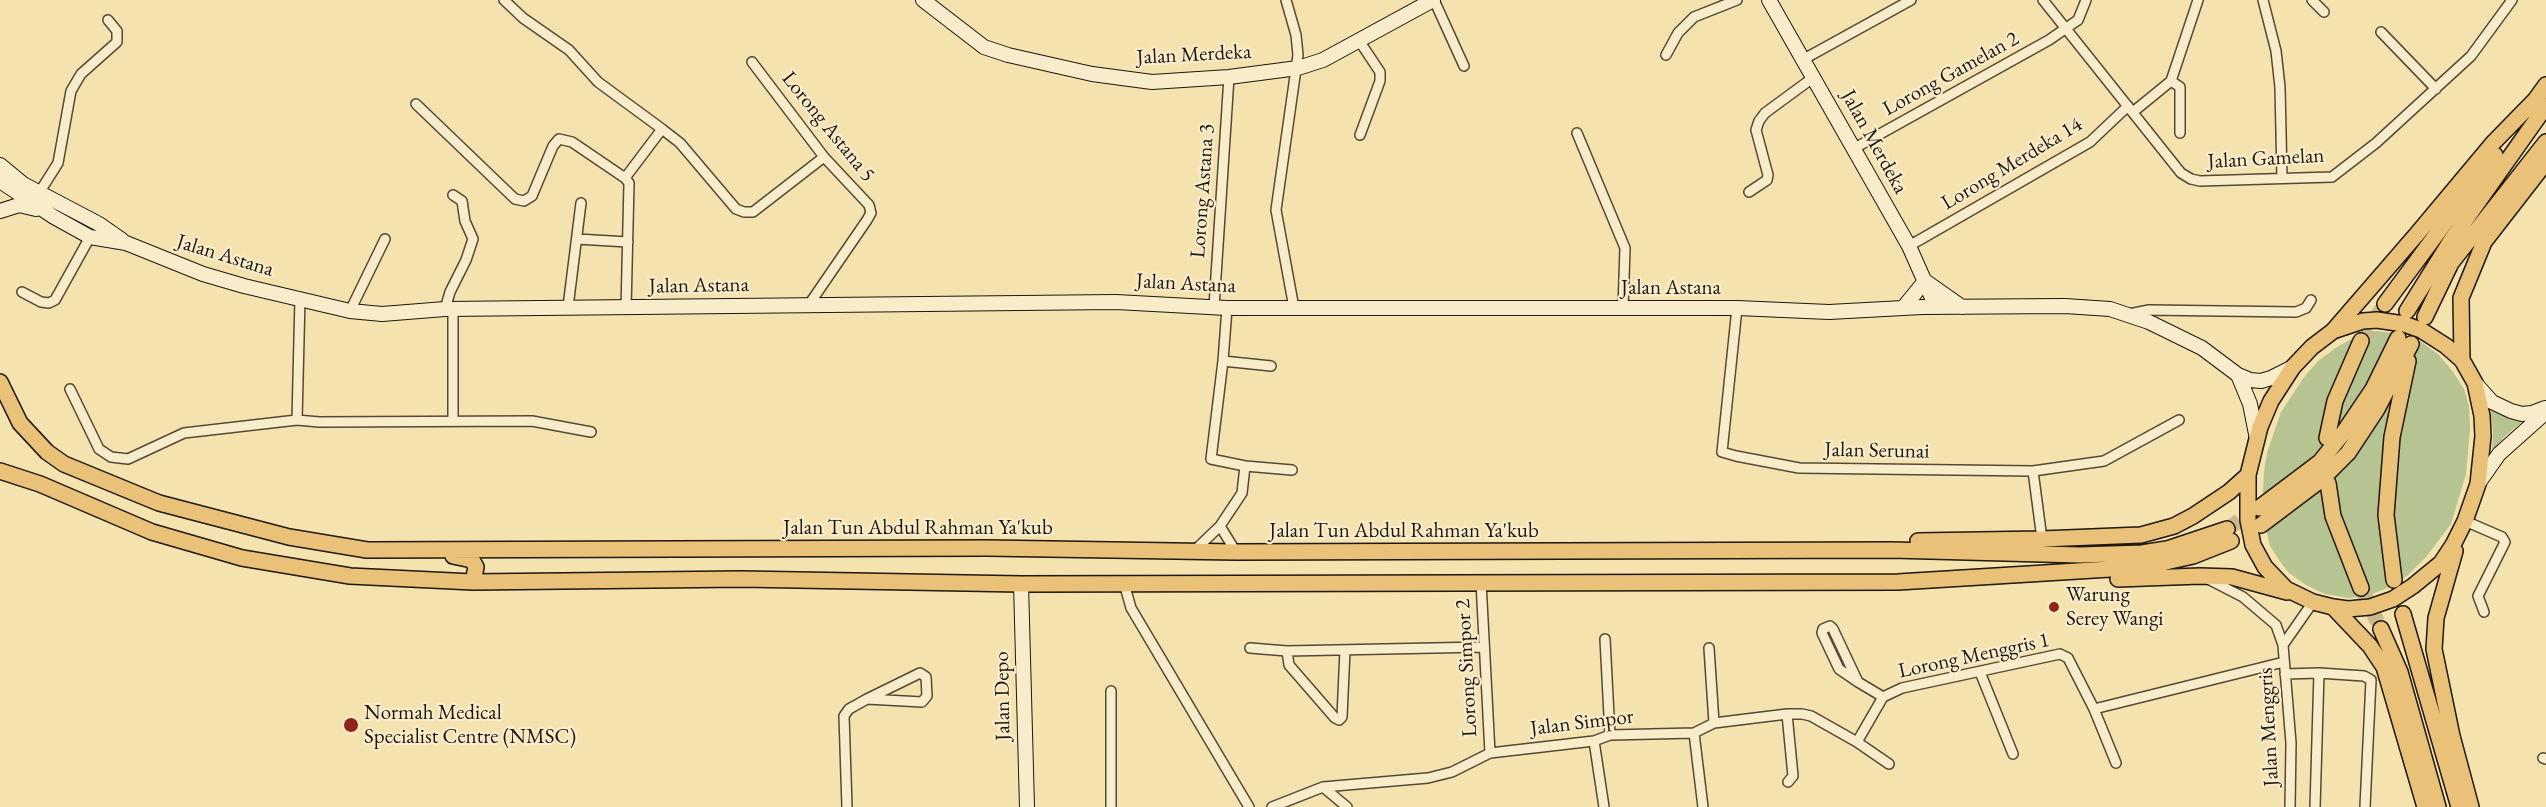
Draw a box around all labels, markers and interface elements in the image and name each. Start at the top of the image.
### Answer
street label: Lorong Gamelan 2 [1879,26,2023,122]
street label: Jalan Merdeka [1136,39,1252,71]
street label: Lorong Astana 5 [776,67,880,187]
street label: Jalan Merdeka [1835,86,1913,198]
street label: Lorong Merdeka 14 [1937,112,2087,216]
street label: Lorong Astana 3 [1186,123,1220,259]
street label: Jalan Gamelan [2207,143,2325,175]
street label: Jalan Astana [174,229,276,283]
street label: Jalan Astana [1135,269,1237,299]
street label: Jalan Astana [649,273,749,299]
street label: Jalan Astana [1621,275,1721,301]
street label: Jalan Serunai [1824,437,1930,465]
street label: Jalan Tun Abdul Rahman Ya'kub [783,515,1053,541]
street label: Jalan Tun Abdul Rahman Ya'kub [1269,518,1539,544]
place label: Warung Serey Wangi [2066,582,2163,632]
street label: Lorong Simpor 2 [1451,598,1483,738]
marker: Warung Serey Wangi [2047,600,2061,614]
street label: Lorong Menggris 1 [1896,628,2052,684]
street label: Jalan Depo [990,651,1016,741]
street label: Jalan Menggris [2253,667,2285,787]
place label: Normah Medical Specialist Centre (NMSC) [364,700,576,750]
street label: Jalan Simpor [1529,704,1635,742]
marker: Normah Medical Specialist Centre (NMSC) [342,716,360,734]

